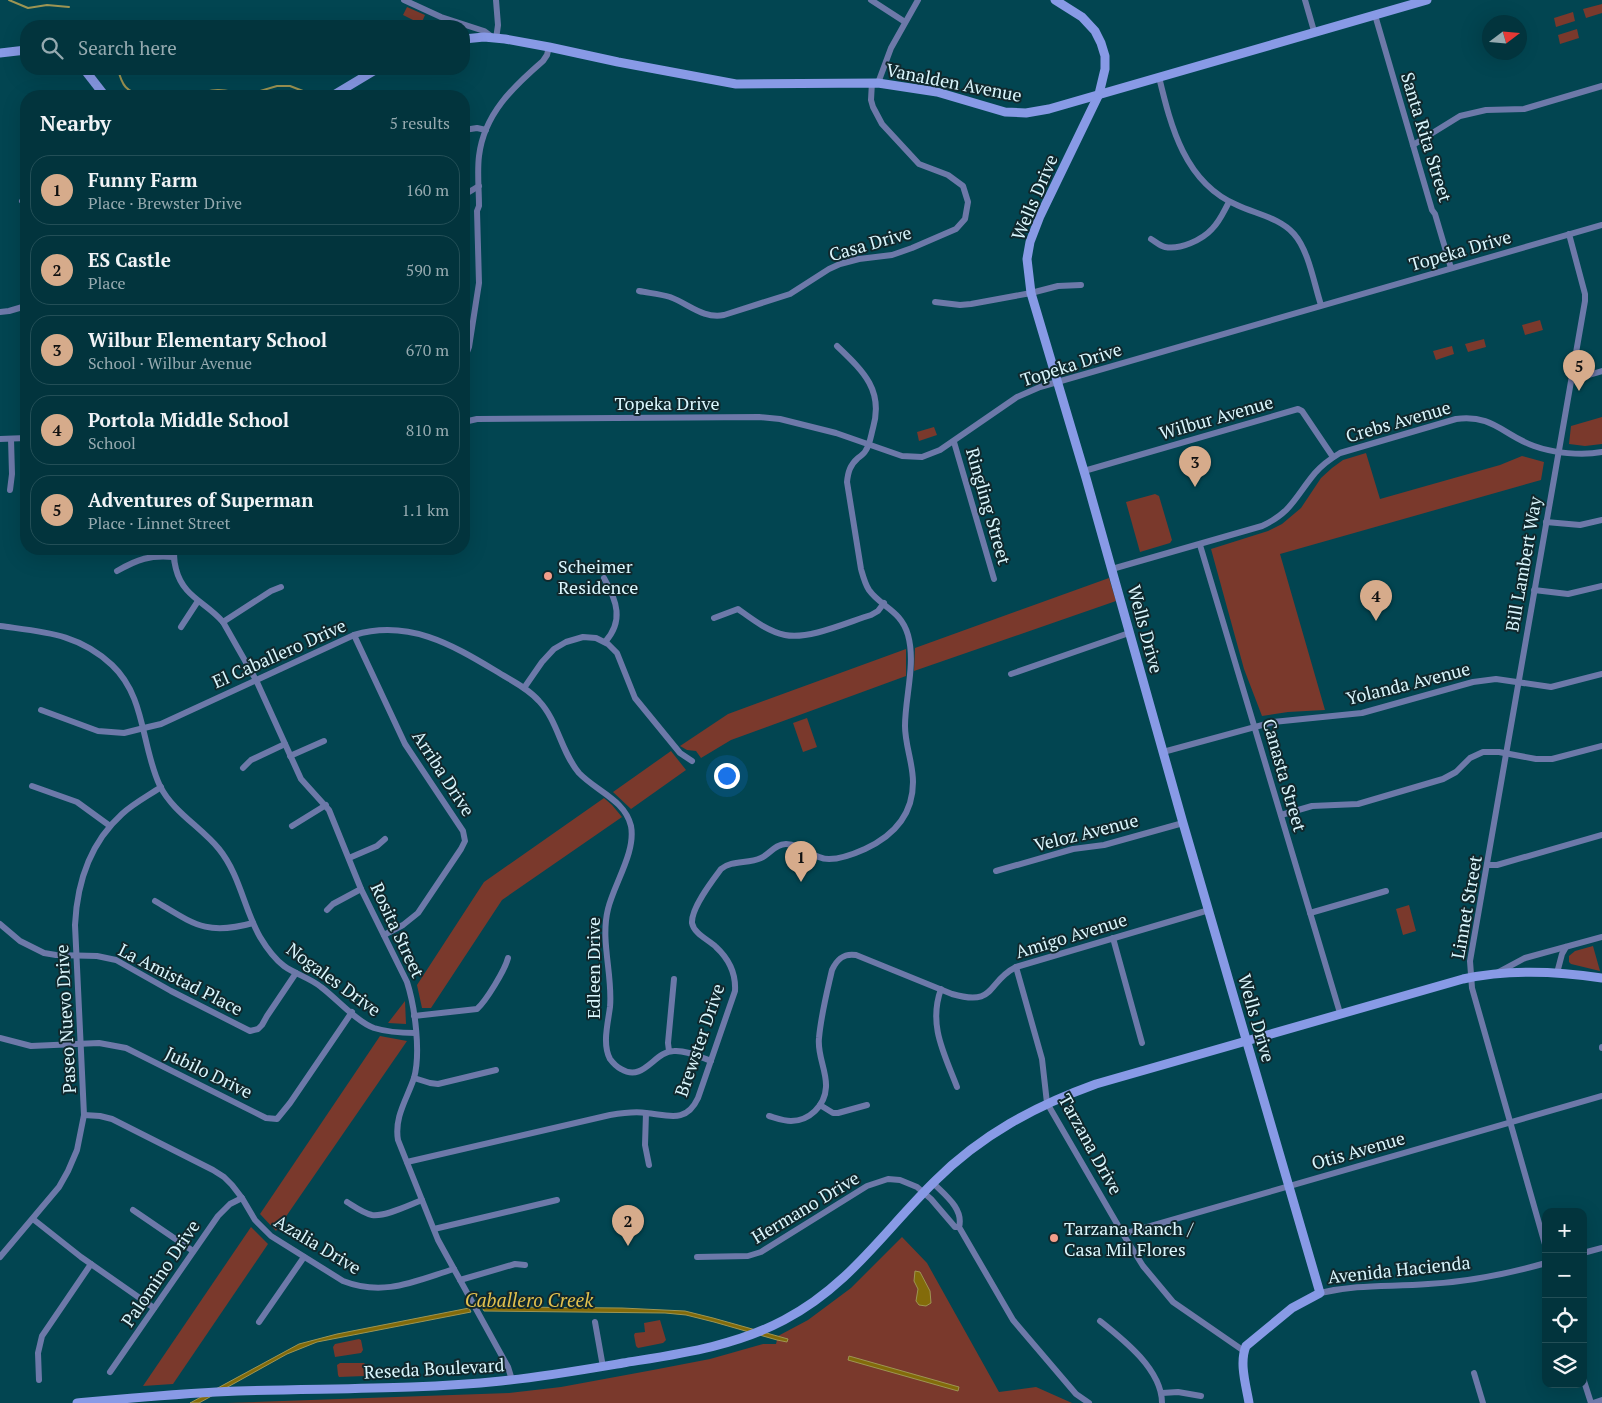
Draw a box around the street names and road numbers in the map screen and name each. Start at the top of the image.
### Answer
street label: Vanalden Avenue [884,57,1024,107]
street label: Santa Rita Street [1396,69,1458,205]
street label: Wells Drive [1005,151,1063,243]
street label: Casa Drive [826,220,914,266]
street label: Topeka Drive [1406,224,1514,276]
street label: Topeka Drive [1017,336,1125,392]
street label: Wilbur Avenue [1156,389,1276,445]
street label: Topeka Drive [615,391,719,415]
street label: Crebs Avenue [1343,395,1453,447]
street label: Ringling Street [961,445,1017,568]
street label: Bill Lambert Way [1499,494,1547,633]
street label: Wells Drive [1123,582,1169,676]
street label: El Caballero Drive [208,613,350,693]
street label: Yolanda Avenue [1343,656,1473,710]
street label: Canasta Street [1257,716,1313,835]
street label: Arriba Drive [407,725,481,821]
street label: Veloz Avenue [1031,807,1141,857]
street label: Linnet Street [1445,853,1487,961]
street label: Rosita Street [365,878,431,982]
street label: Amigo Avenue [1012,907,1130,963]
street label: Edleen Drive [581,917,605,1019]
street label: La Amistad Place [115,937,247,1021]
street label: Nogales Drive [282,937,386,1021]
street label: Paseo Nuevo Drive [49,944,81,1094]
street label: Wells Drive [1233,971,1281,1065]
street label: Brewster Drive [668,980,730,1100]
street label: Jubilo Drive [161,1041,257,1103]
street label: Tarzana Drive [1053,1089,1129,1199]
street label: Otis Avenue [1308,1125,1408,1175]
street label: Hermano Drive [747,1165,863,1249]
street label: Azalia Drive [270,1209,366,1279]
street label: Palomino Drive [115,1215,205,1331]
street label: Avenida Hacienda [1327,1250,1471,1288]
street label: Reseda Boulevard [363,1352,505,1384]

